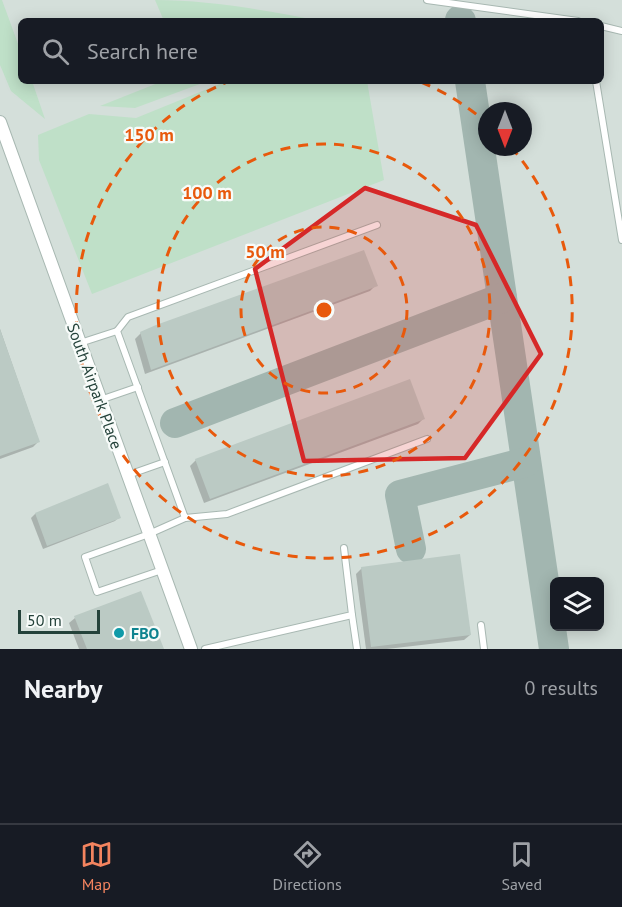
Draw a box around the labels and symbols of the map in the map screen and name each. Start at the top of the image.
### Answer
north arrow [478,102,532,156]
text: 150 m [124,123,174,146]
text: 100 m [182,181,232,204]
text: 50 m [245,240,285,263]
centre of rings [314,300,334,320]
street label: South Airpark Place [63,320,127,452]
scale bar [18,607,100,634]
place label: FBO [131,623,160,643]
marker: FBO [112,626,126,640]

